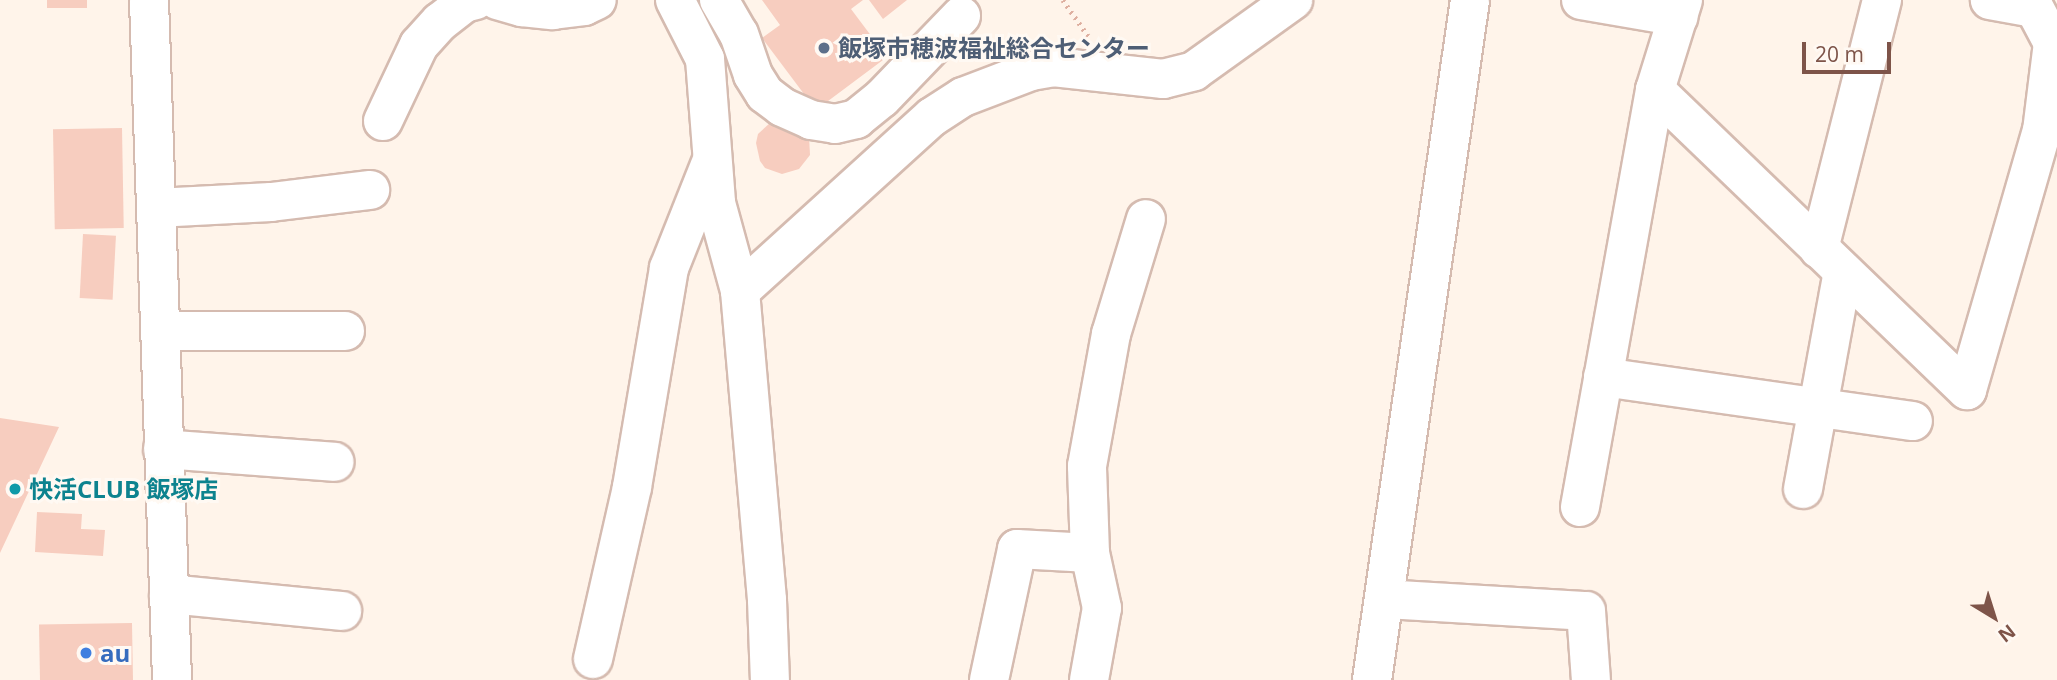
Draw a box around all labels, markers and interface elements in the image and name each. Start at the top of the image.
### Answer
scale bar [1805,28,1894,72]
place label: 飯塚市穂波福祉総合センター [838,34,1150,62]
marker: 飯塚市穂波福祉総合センター [816,40,832,56]
text: 20 m [1815,40,1864,68]
place label: 快活CLUB 飯塚店 [29,475,218,503]
marker: 快活CLUB 飯塚店 [7,481,23,497]
north arrow [1959,582,2029,652]
text: N [1993,619,2021,649]
place label: au [100,639,130,667]
marker: au [78,645,94,661]

